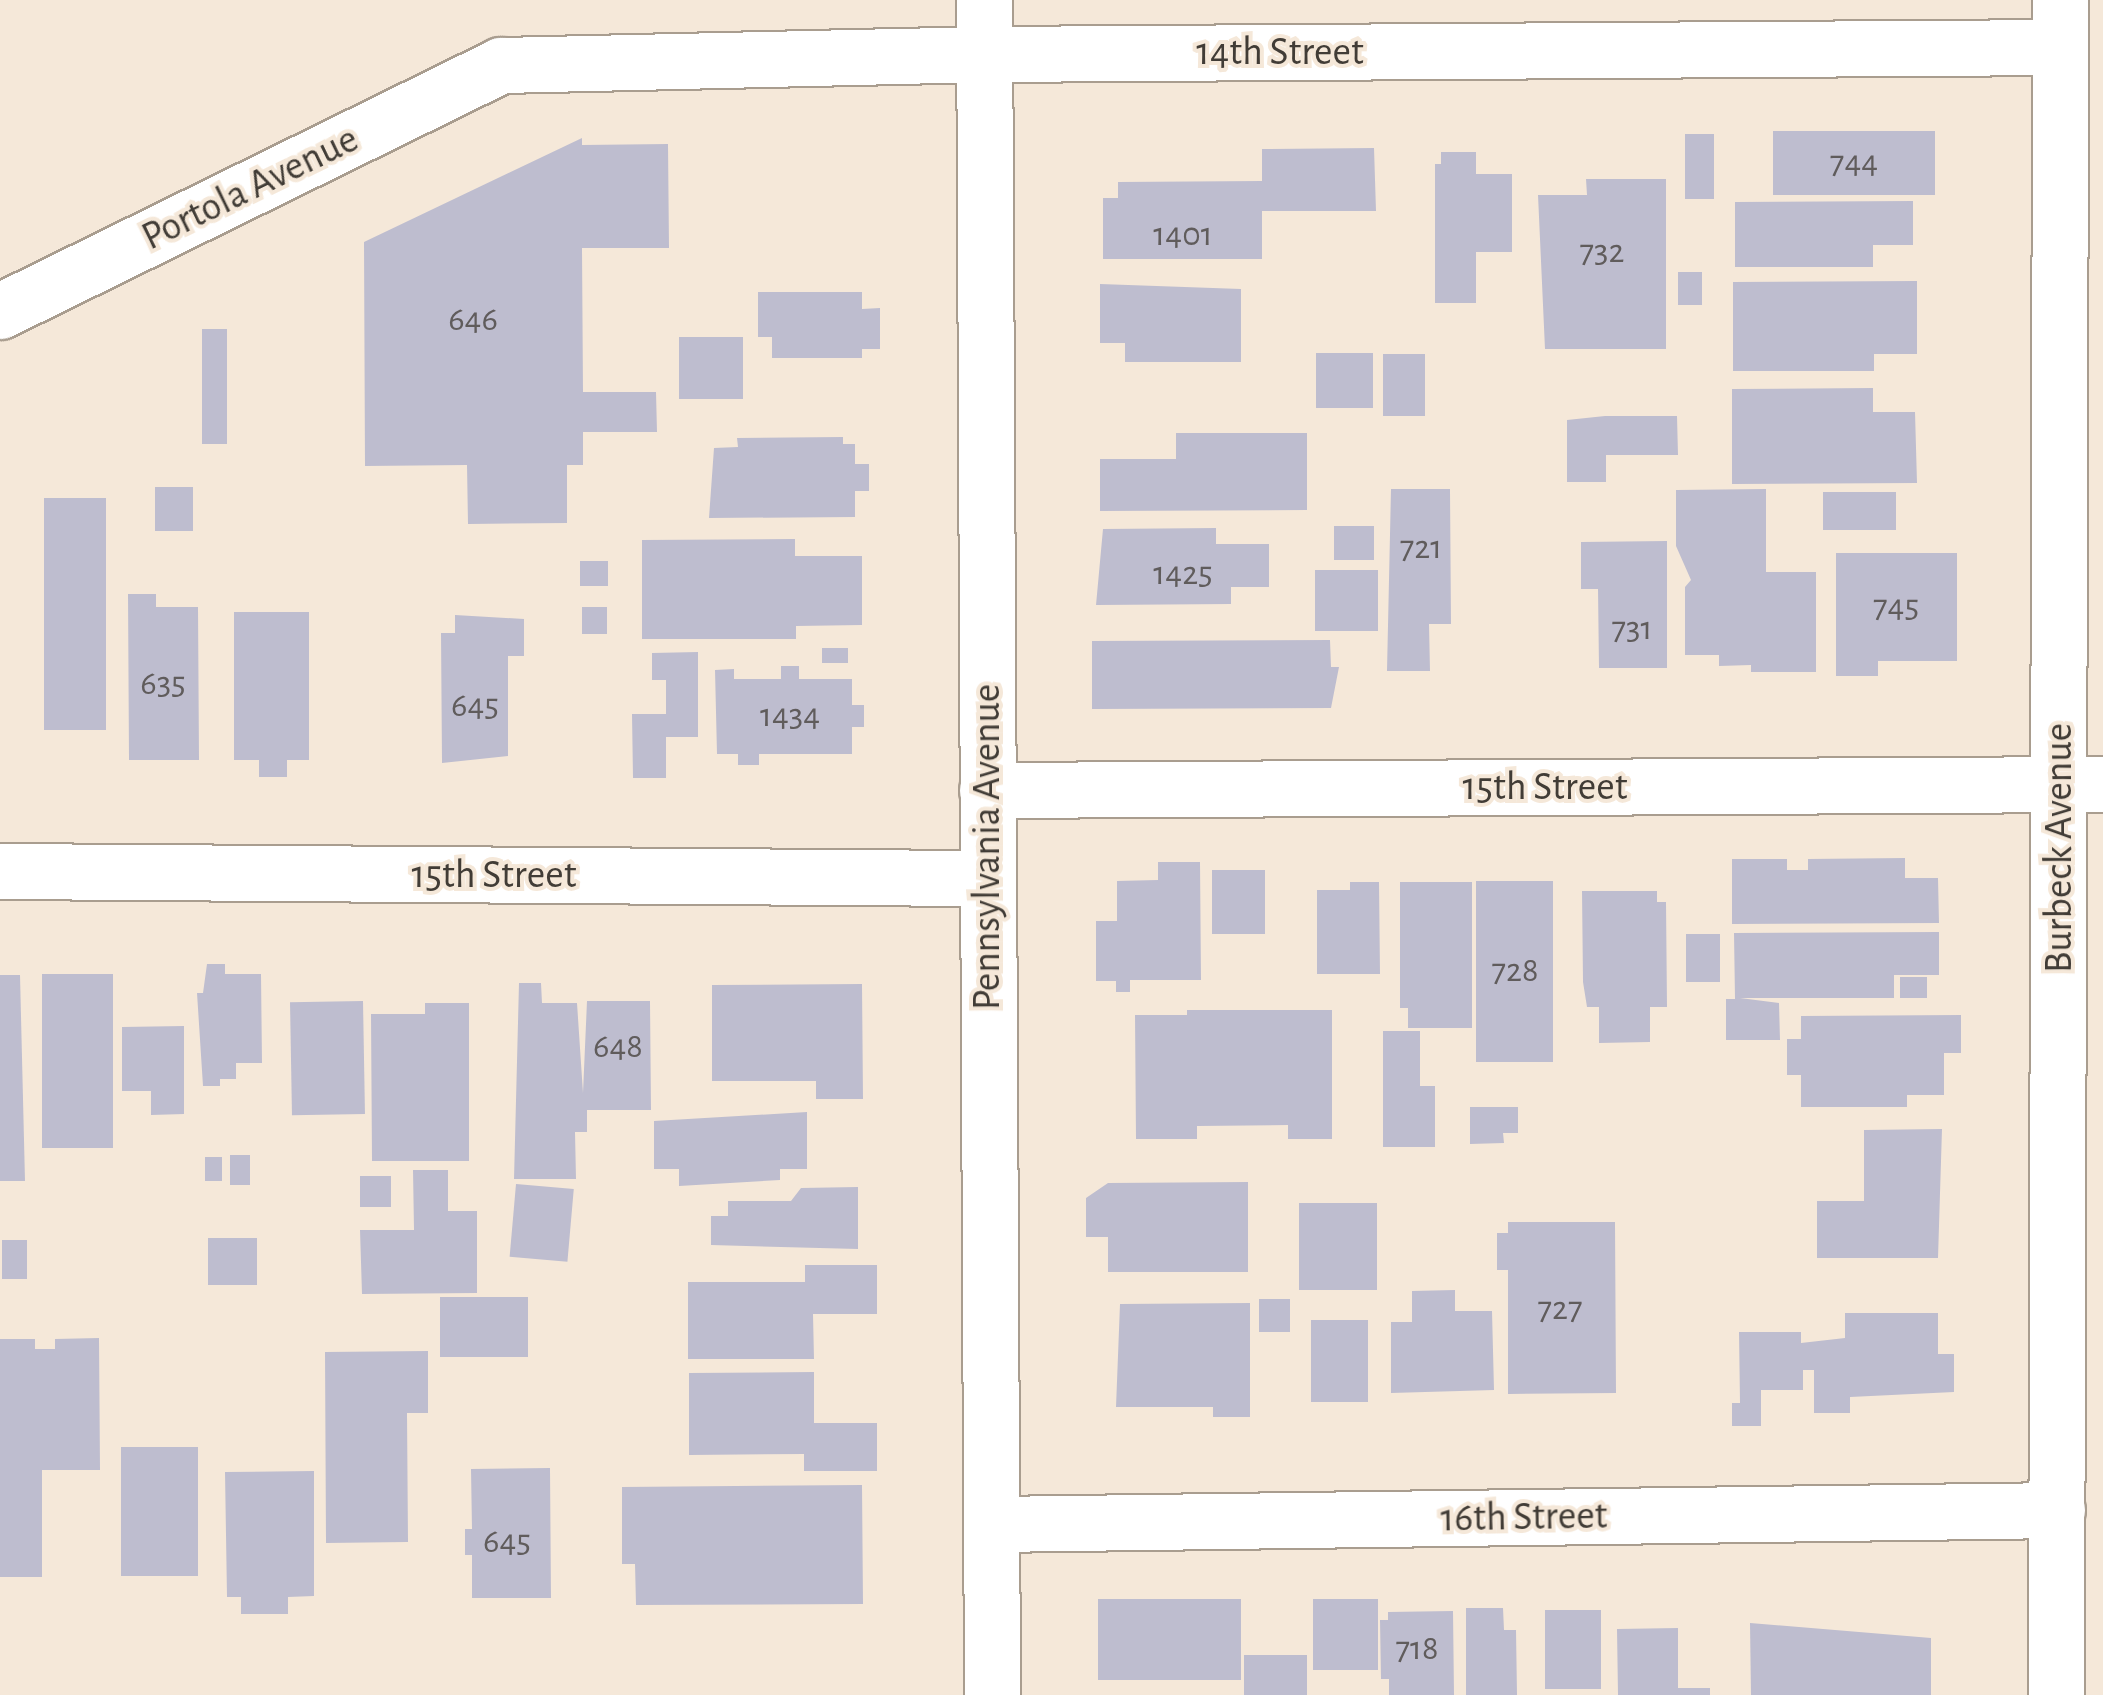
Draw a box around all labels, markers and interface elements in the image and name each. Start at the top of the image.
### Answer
street label: 14th Street [1196,28,1364,76]
street label: Portola Avenue [134,115,366,261]
house number: 744 [1830,142,1878,184]
house number: 1401 [1153,214,1213,256]
house number: 732 [1580,231,1624,273]
house number: 646 [448,299,498,341]
house number: 721 [1400,527,1442,569]
house number: 1425 [1153,553,1213,595]
house number: 745 [1873,586,1919,628]
house number: 731 [1611,608,1653,650]
house number: 635 [140,663,186,705]
street label: Pennsylvania Avenue [963,684,1011,1010]
house number: 645 [451,685,499,727]
house number: 1434 [760,695,820,737]
street label: Burbeck Avenue [2035,723,2083,973]
street label: 15th Street [1463,763,1627,811]
street label: 15th Street [412,851,576,899]
house number: 728 [1491,950,1539,992]
house number: 648 [593,1026,643,1068]
house number: 727 [1537,1288,1583,1330]
street label: 16th Street [1440,1492,1608,1542]
house number: 645 [483,1521,531,1563]
house number: 718 [1395,1628,1439,1670]

